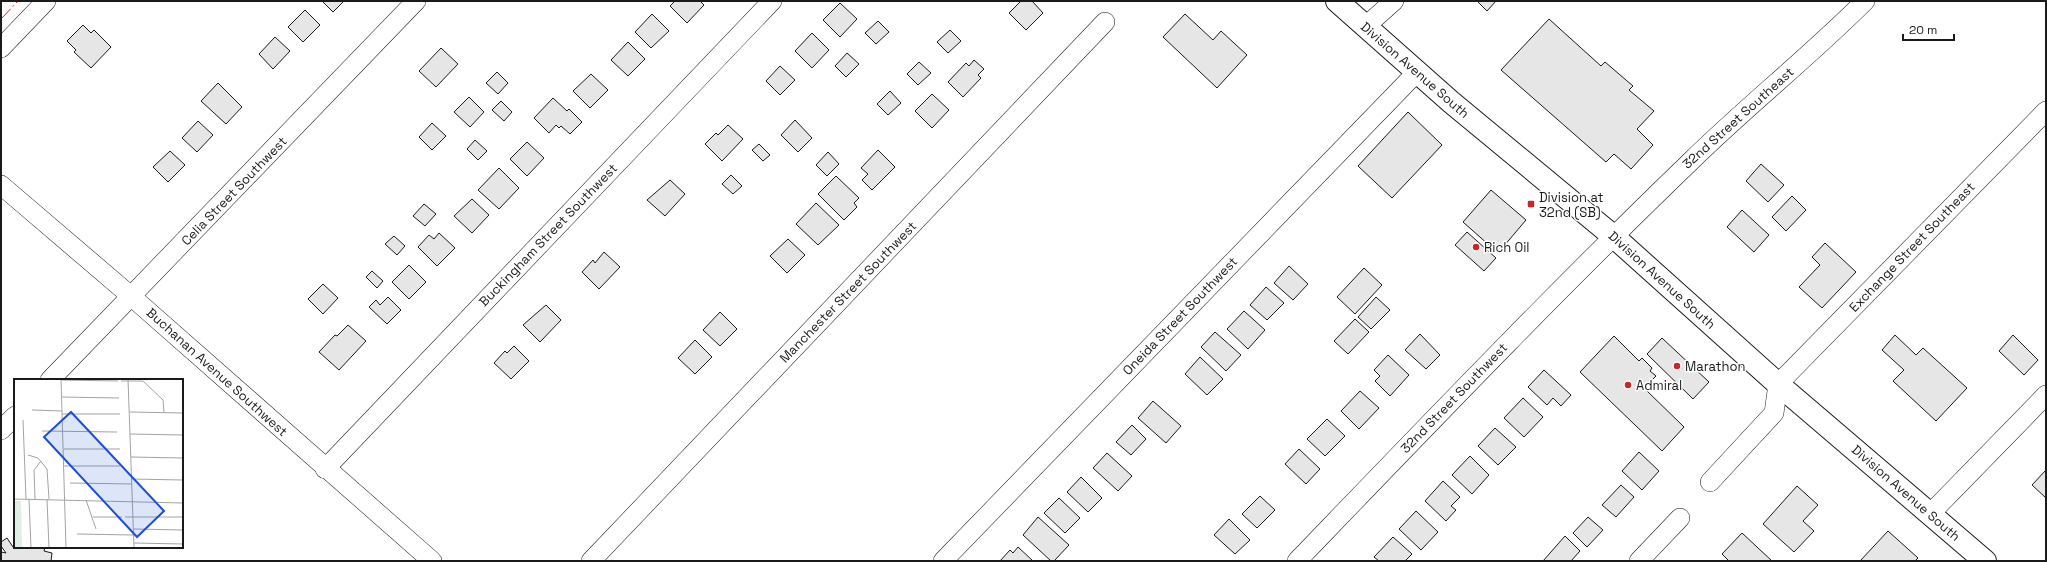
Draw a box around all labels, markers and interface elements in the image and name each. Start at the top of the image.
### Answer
scale bar [1903,16,1954,42]
street label: Division Avenue South [1357,18,1473,122]
text: 20 m [1909,22,1937,38]
street label: 32nd Street Southeast [1679,63,1797,173]
street label: Celia Street Southwest [178,133,290,249]
street label: Buckingham Street Southwest [475,160,621,310]
street label: Exchange Street Southeast [1845,179,1979,315]
place label: Division at 32nd (SB) [1539,189,1603,221]
marker: Division at 32nd (SB) [1526,199,1536,209]
street label: Manchester Street Southwest [776,218,920,366]
street label: Division Avenue South [1605,227,1719,333]
place label: Rich Oil [1484,239,1530,256]
marker: Rich Oil [1471,242,1481,252]
street label: Oneida Street Southwest [1119,253,1241,379]
street label: Buchanan Avenue Southwest [143,304,291,440]
street label: 32nd Street Southwest [1397,339,1511,457]
place label: Marathon [1685,358,1745,375]
marker: Marathon [1672,361,1682,371]
place label: Admiral [1636,377,1682,394]
inset map [14,379,183,548]
marker: Admiral [1623,380,1633,390]
street label: Division Avenue South [1848,441,1964,545]

